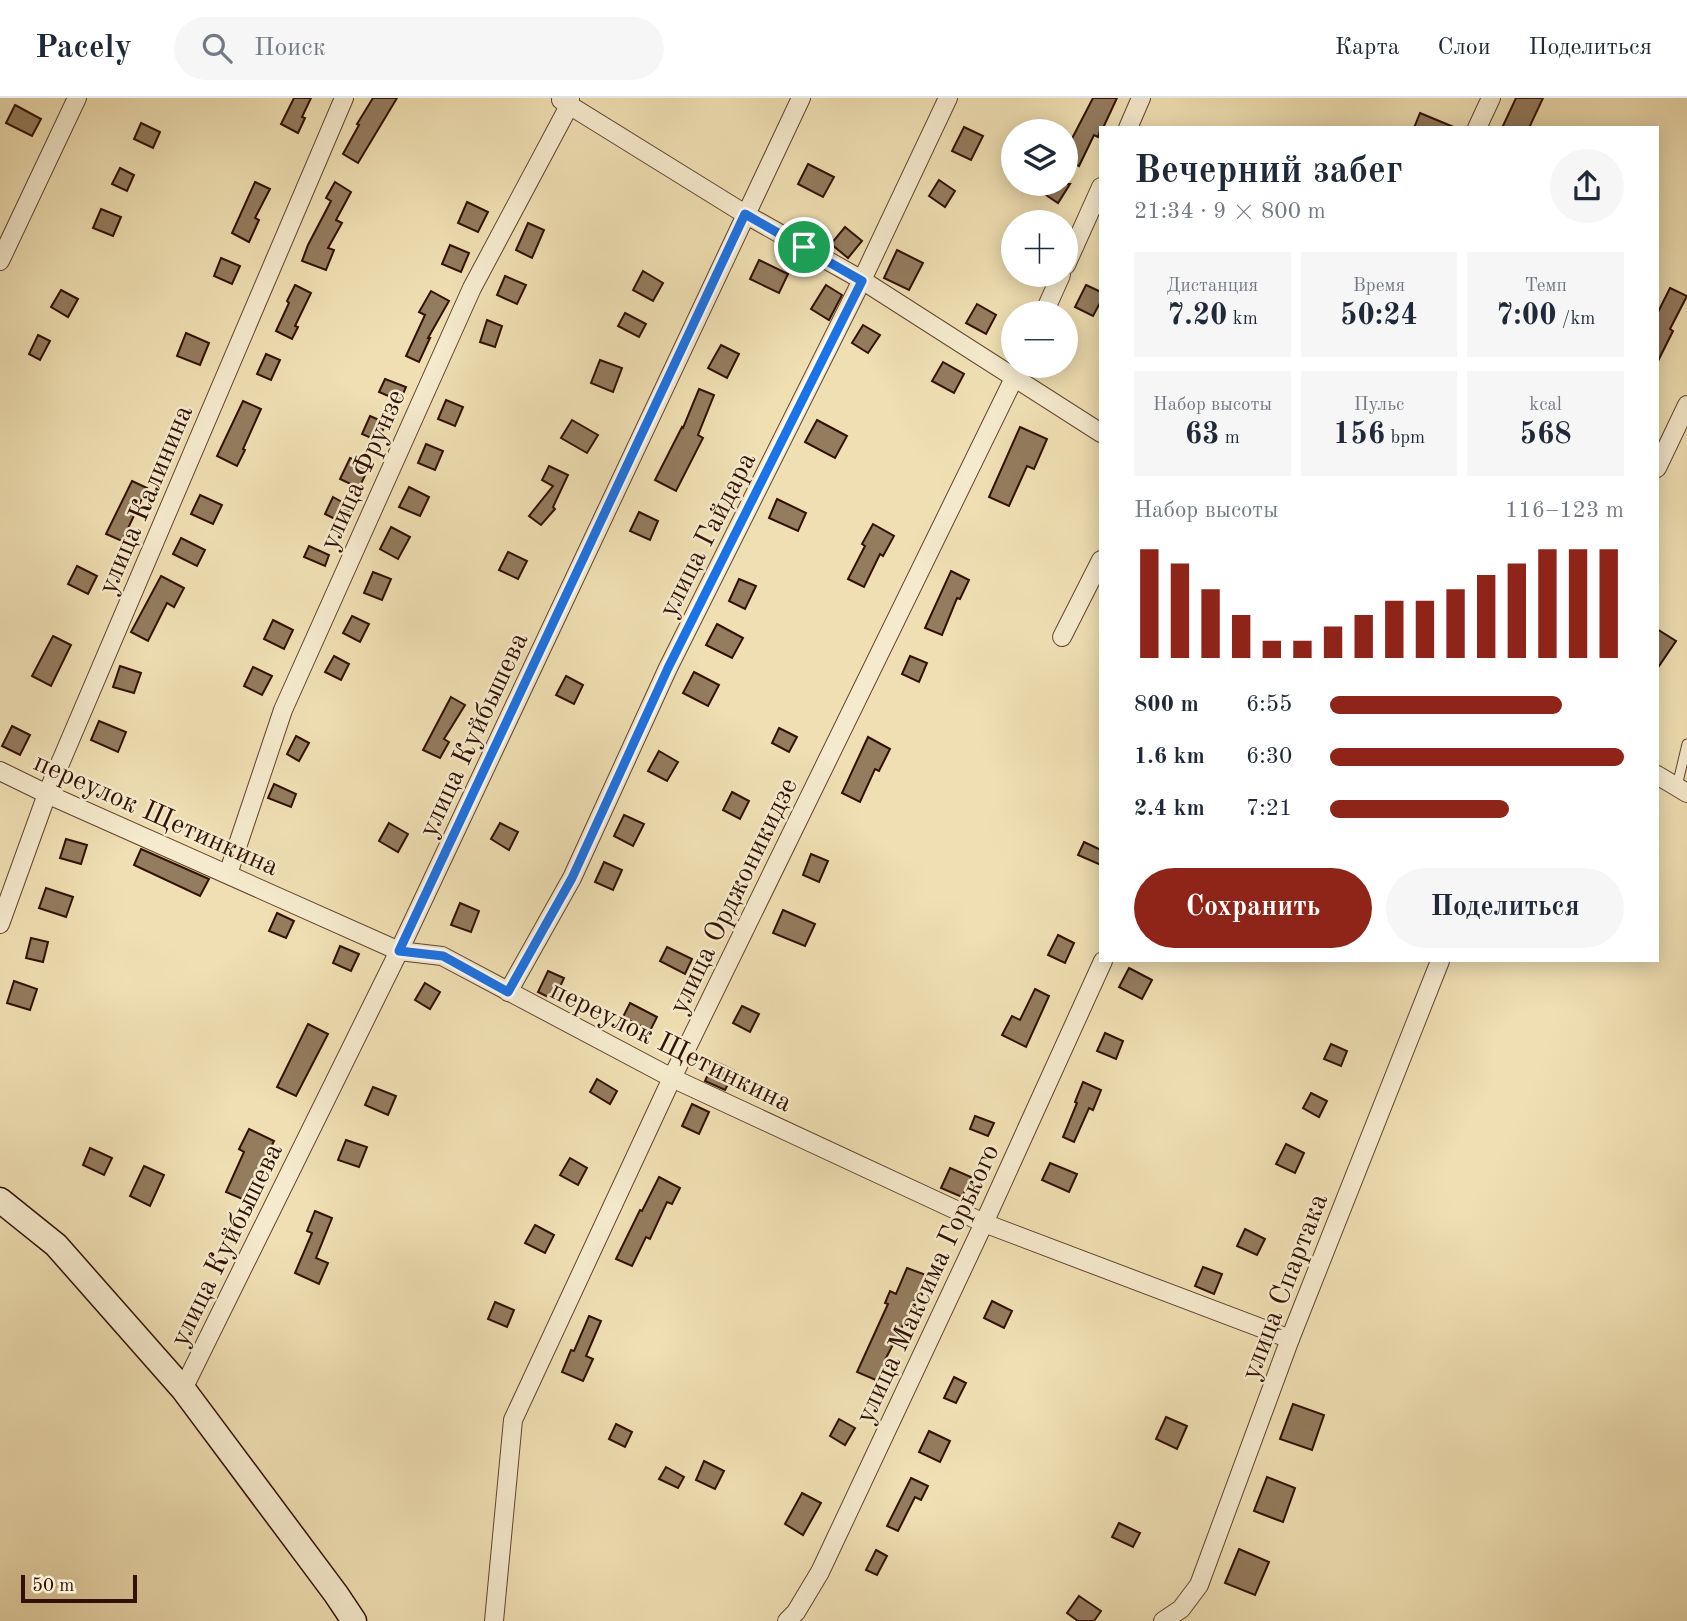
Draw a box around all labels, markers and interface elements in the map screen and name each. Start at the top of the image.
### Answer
search box [174,17,664,80]
icon: search [198,29,236,67]
text: Pacely [35,32,132,65]
text: Поиск [254,35,326,61]
text: Карта [1335,36,1400,60]
text: Слои [1438,36,1491,60]
text: Поделиться [1529,36,1652,60]
map controls [1001,119,1078,378]
button: layers [1001,119,1078,196]
button: share [1550,149,1624,223]
text: Вечерний забег [1134,153,1403,191]
text: 21:34 · 9 × 800 m [1134,200,1326,223]
button: + [1001,210,1078,287]
pin [774,217,834,277]
icon: arrive [785,228,823,266]
text: Дистанция [1166,277,1258,296]
text: Время [1353,277,1405,296]
text: Темп [1524,277,1567,296]
button: − [1001,301,1078,378]
text: 7.20 [1167,301,1227,331]
text: 50:24 [1340,301,1418,331]
text: 7:00 [1496,301,1557,331]
text: km [1227,310,1258,329]
text: /km [1557,310,1595,329]
street label: улица Фрунзе [316,386,412,555]
text: Набор высоты [1153,396,1272,415]
text: Пульс [1354,396,1404,415]
text: kcal [1529,396,1562,415]
street label: улица Калинина [94,401,199,599]
text: 63 [1185,420,1220,450]
text: 156 [1333,420,1385,450]
text: 568 [1520,420,1572,450]
text: m [1220,429,1240,448]
text: bpm [1385,429,1425,448]
street label: улица Гайдара [655,448,762,622]
text: Набор высоты [1134,499,1278,522]
text: 116–123 m [1505,499,1624,522]
street label: улица Куйбышева [415,629,534,842]
text: 800 m [1134,693,1199,716]
text: 6:55 [1246,693,1292,716]
text: 1.6 km [1134,745,1205,768]
text: 6:30 [1246,745,1292,768]
street label: переулок Щетинкина [29,749,283,882]
street label: улица Орджоникидзе [665,774,804,1019]
text: 2.4 km [1134,797,1205,820]
text: 7:21 [1246,797,1292,820]
button: Сохранить [1134,868,1372,948]
button: Поделиться [1386,868,1624,948]
street label: переулок Щетинкина [546,977,796,1118]
street label: улица Куйбышева [166,1139,289,1351]
street label: улица Максима Горького [852,1140,1006,1428]
street label: улица Спартака [1237,1190,1334,1384]
scale bar [21,1572,136,1604]
text: 50 m [32,1577,74,1596]

